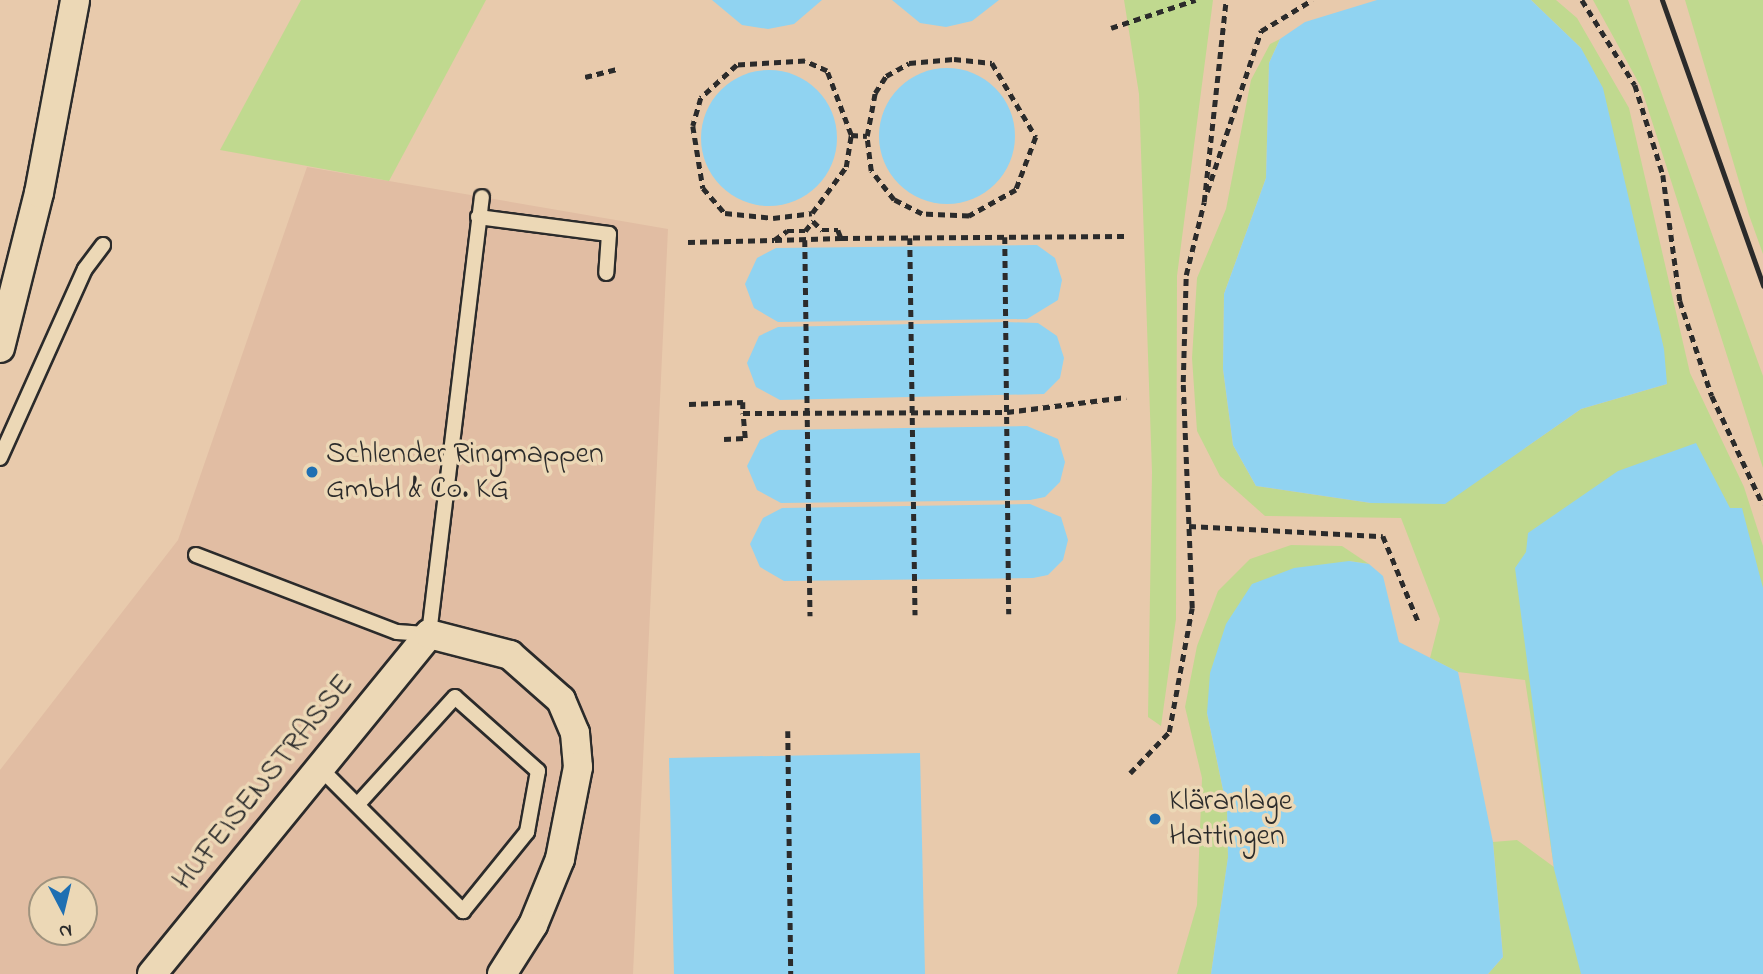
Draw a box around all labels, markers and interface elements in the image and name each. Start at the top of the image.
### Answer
place label: Schlender Ringmappen GmbH & Co. KG [326,437,604,508]
marker: Schlender Ringmappen GmbH & Co. KG [304,464,320,480]
street label: HUFEISENSTRASSE [166,668,362,898]
place label: Kläranlage Hattingen [1169,784,1292,854]
marker: Kläranlage Hattingen [1147,811,1163,827]
north arrow [28,876,98,946]
text: N [57,916,73,945]

